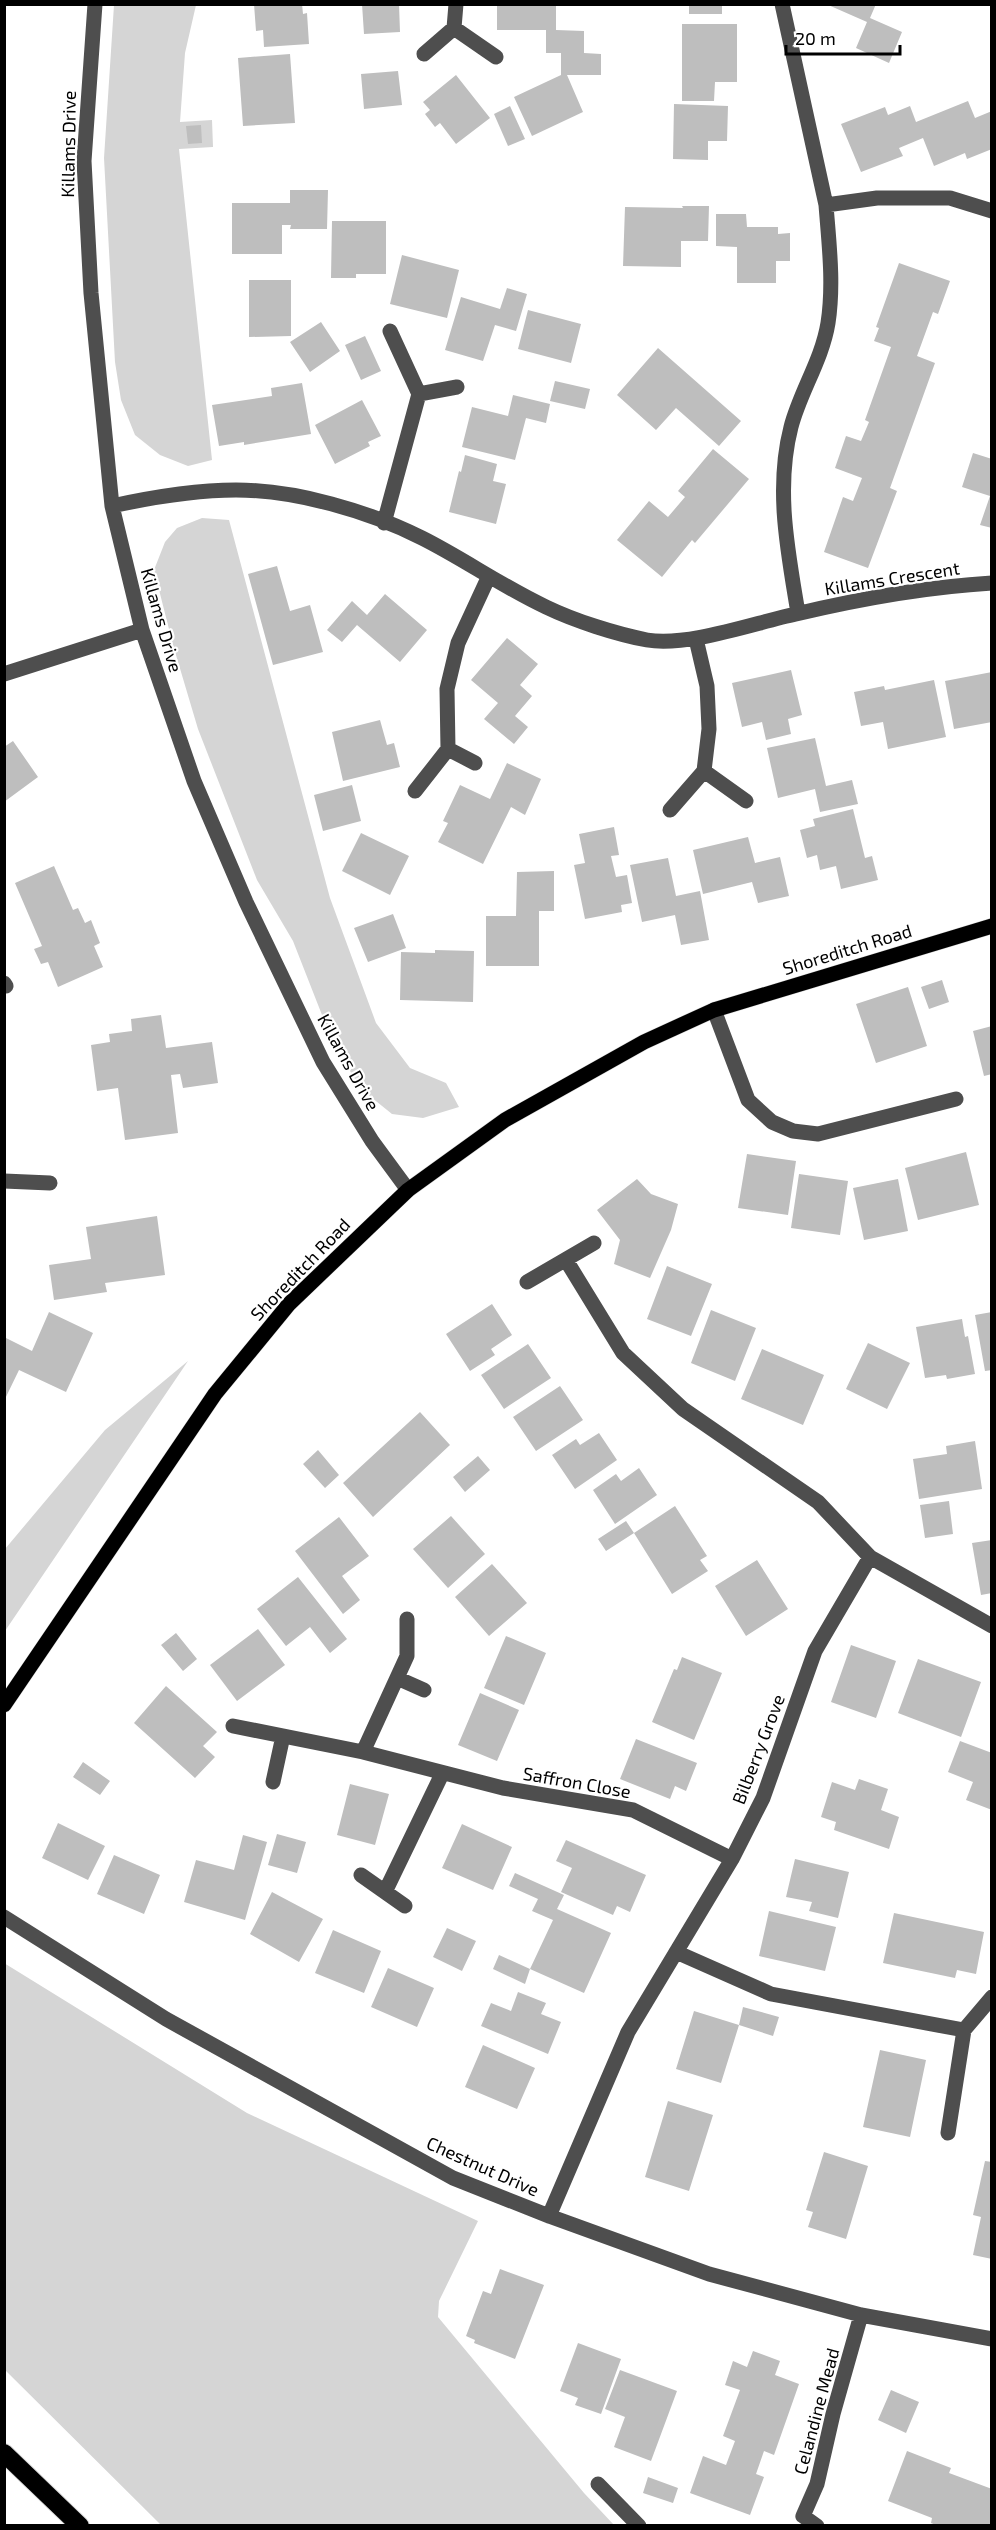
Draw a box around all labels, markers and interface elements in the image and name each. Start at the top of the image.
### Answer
scale bar [786,18,900,56]
text: 20 m [795,27,836,49]
street label: Killams Drive [56,90,80,198]
street label: Killams Crescent [823,556,961,600]
street label: Killams Drive [137,565,187,675]
street label: Shoreditch Road [780,919,914,979]
street label: Killams Drive [313,1010,385,1114]
street label: Shoreditch Road [246,1213,354,1325]
street label: Bilberry Grove [727,1691,789,1807]
street label: Saffron Close [521,1762,633,1802]
street label: Chestnut Drive [423,2131,543,2201]
street label: Celandine Mead [789,2345,843,2477]

